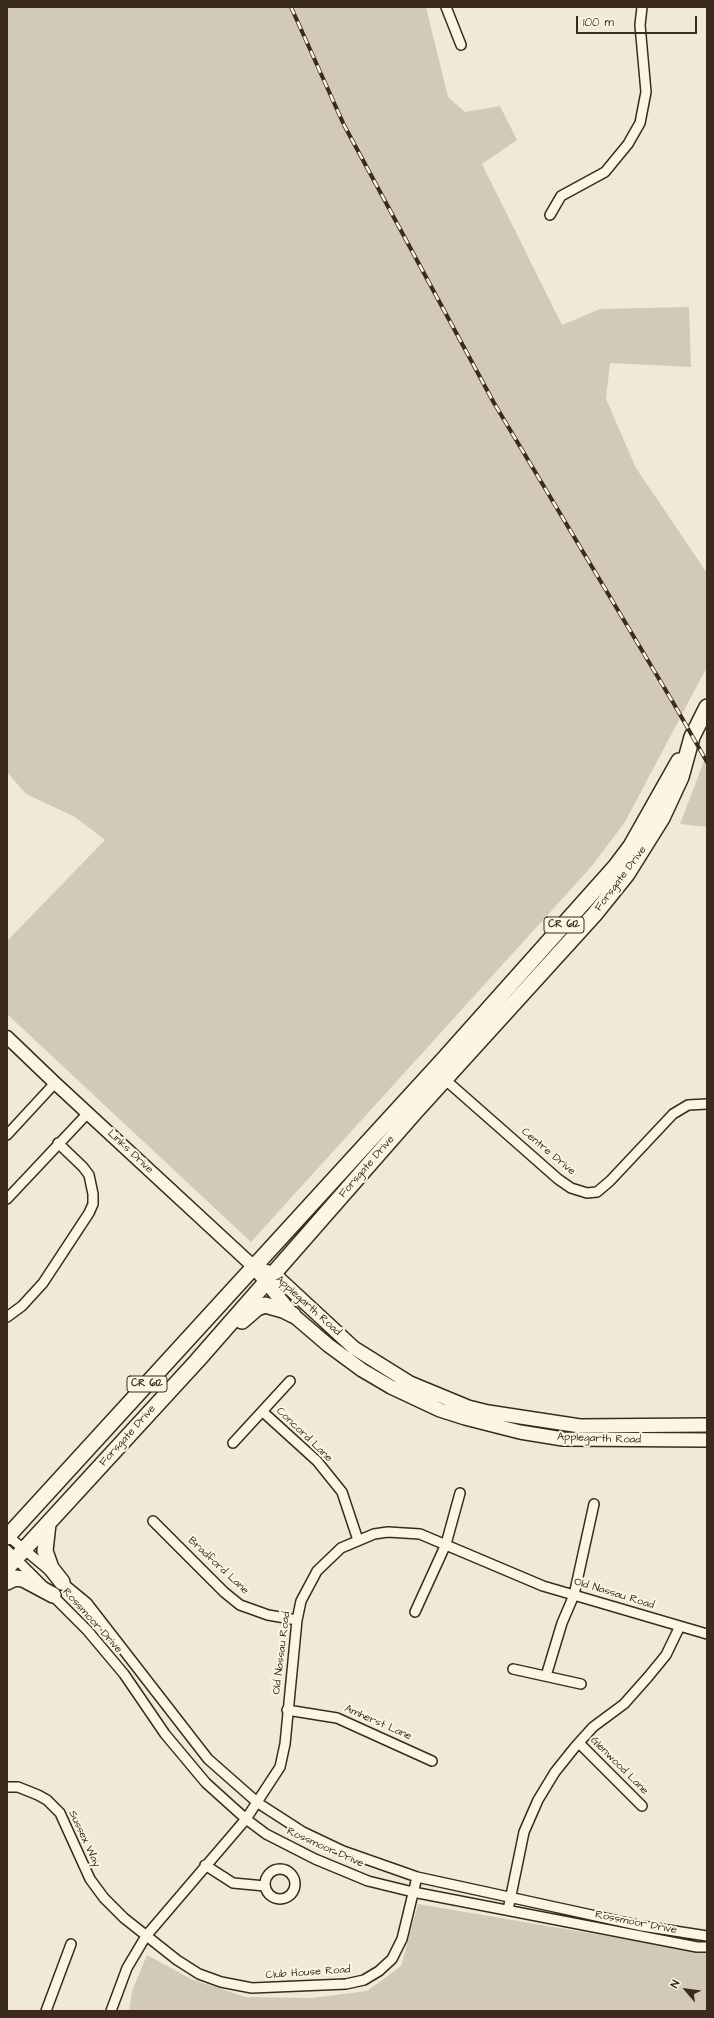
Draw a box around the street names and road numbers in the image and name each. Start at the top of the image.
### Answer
street label: Forsgate Drive [592,844,650,914]
road number: CR 612 [544,917,584,933]
street label: Centre Drive [518,1126,578,1178]
street label: Links Drive [104,1127,156,1177]
street label: Forsgate Drive [336,1133,398,1201]
street label: Applegarth Road [272,1273,344,1339]
road number: CR 612 [127,1376,167,1392]
street label: Forsgate Drive [97,1403,159,1469]
street label: Concord Lane [273,1405,335,1465]
street label: Applegarth Road [557,1431,641,1447]
street label: Bradford Lane [185,1534,251,1598]
street label: Old Nassau Road [572,1575,656,1613]
street label: Rossmoor Drive [59,1586,125,1656]
street label: Old Nassau Road [270,1611,294,1695]
street label: Amherst Lane [342,1702,414,1744]
street label: Glenwood Lane [587,1734,651,1798]
street label: Sussex Way [65,1808,103,1870]
street label: Rossmoor Drive [284,1825,366,1871]
street label: Rossmoor Drive [594,1909,678,1937]
street label: Club House Road [265,1963,351,1983]

